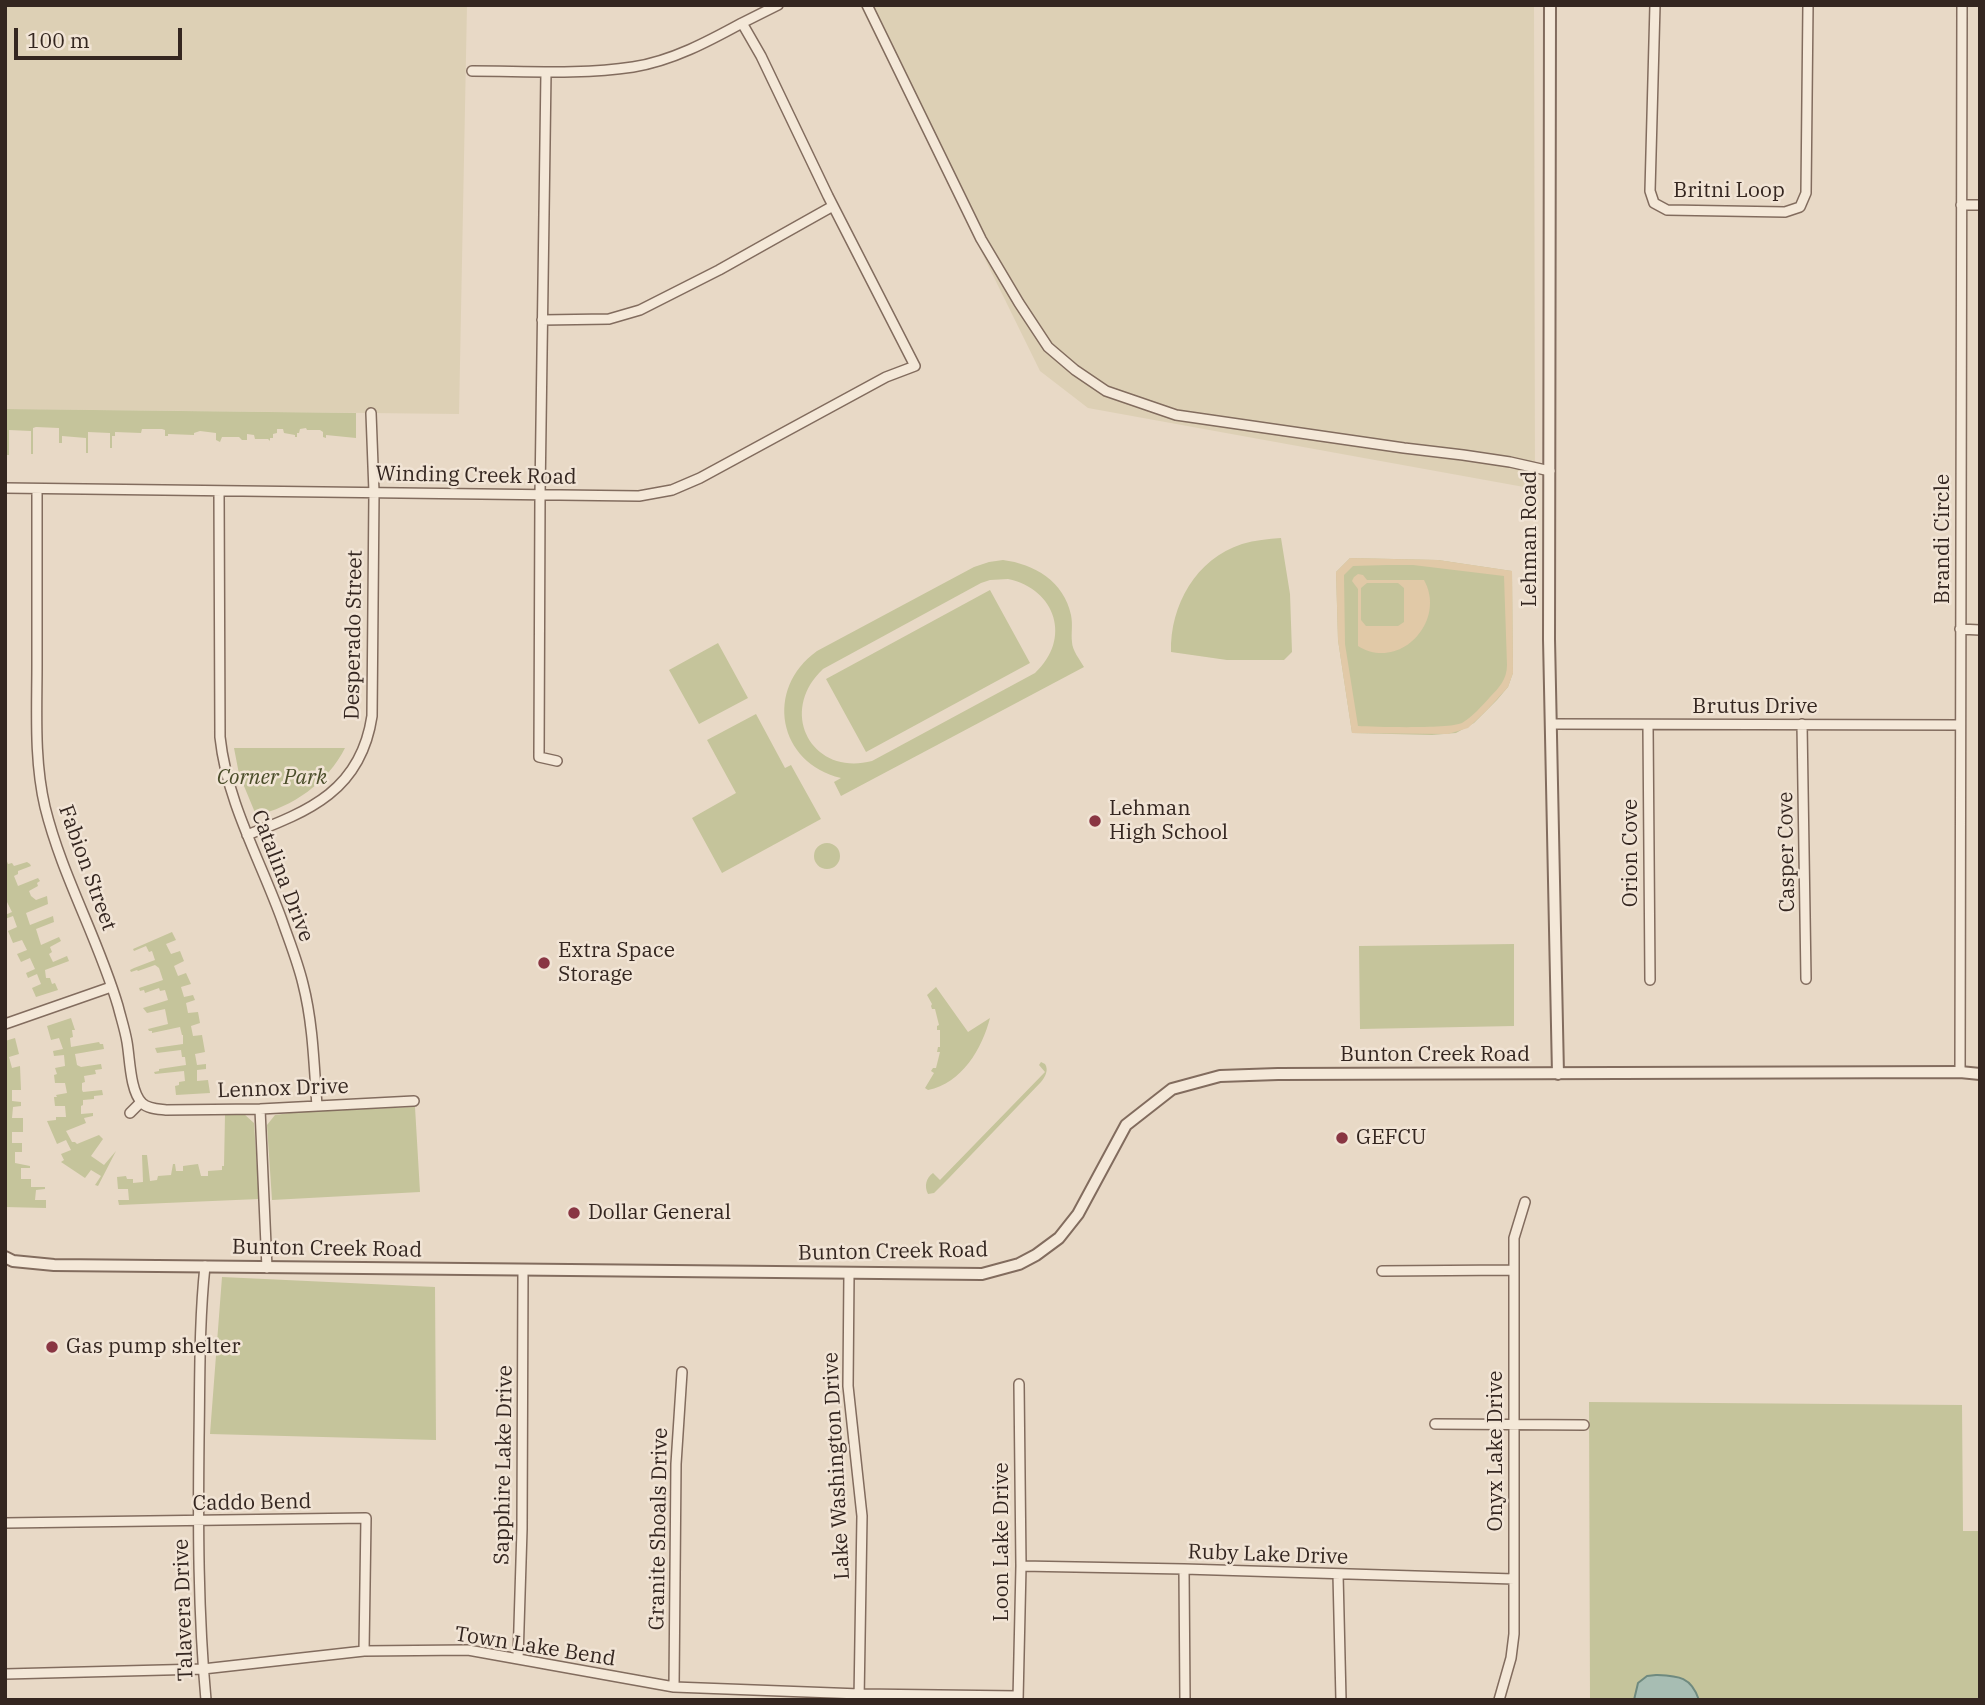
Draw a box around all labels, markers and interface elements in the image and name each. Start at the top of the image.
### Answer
scale bar [18,14,186,58]
text: 100 m [27,26,90,54]
street label: Britni Loop [1673,178,1785,204]
street label: Winding Creek Road [375,462,577,490]
street label: Lehman Road [1517,471,1543,607]
street label: Brandi Circle [1930,474,1956,604]
street label: Desperado Street [340,550,368,720]
street label: Brutus Drive [1692,694,1818,720]
park label: Corner Park [217,765,327,791]
street label: Casper Cove [1773,791,1801,913]
place label: Lehman High School [1109,796,1228,846]
street label: Orion Cove [1618,799,1644,907]
street label: Fabion Street [53,802,121,934]
street label: Catalina Drive [245,806,319,946]
marker: Lehman High School [1087,813,1103,829]
place label: Extra Space Storage [558,938,675,988]
marker: Extra Space Storage [536,955,552,971]
street label: Bunton Creek Road [1340,1042,1530,1068]
street label: Lennox Drive [217,1074,349,1104]
place label: GEFCU [1356,1125,1426,1151]
marker: GEFCU [1334,1130,1350,1146]
place label: Dollar General [588,1200,731,1226]
marker: Dollar General [566,1205,582,1221]
street label: Bunton Creek Road [232,1235,422,1263]
street label: Bunton Creek Road [798,1238,988,1266]
place label: Gas pump shelter [66,1334,240,1360]
marker: Gas pump shelter [44,1339,60,1355]
street label: Lake Washington Drive [818,1352,856,1580]
street label: Sapphire Lake Drive [490,1365,518,1565]
street label: Onyx Lake Drive [1483,1370,1509,1532]
street label: Granite Shoals Drive [645,1427,673,1631]
street label: Loon Lake Drive [989,1462,1015,1622]
street label: Caddo Bend [192,1489,312,1517]
street label: Talavera Drive [169,1538,199,1682]
street label: Ruby Lake Drive [1187,1540,1349,1570]
street label: Town Lake Bend [453,1622,617,1672]

